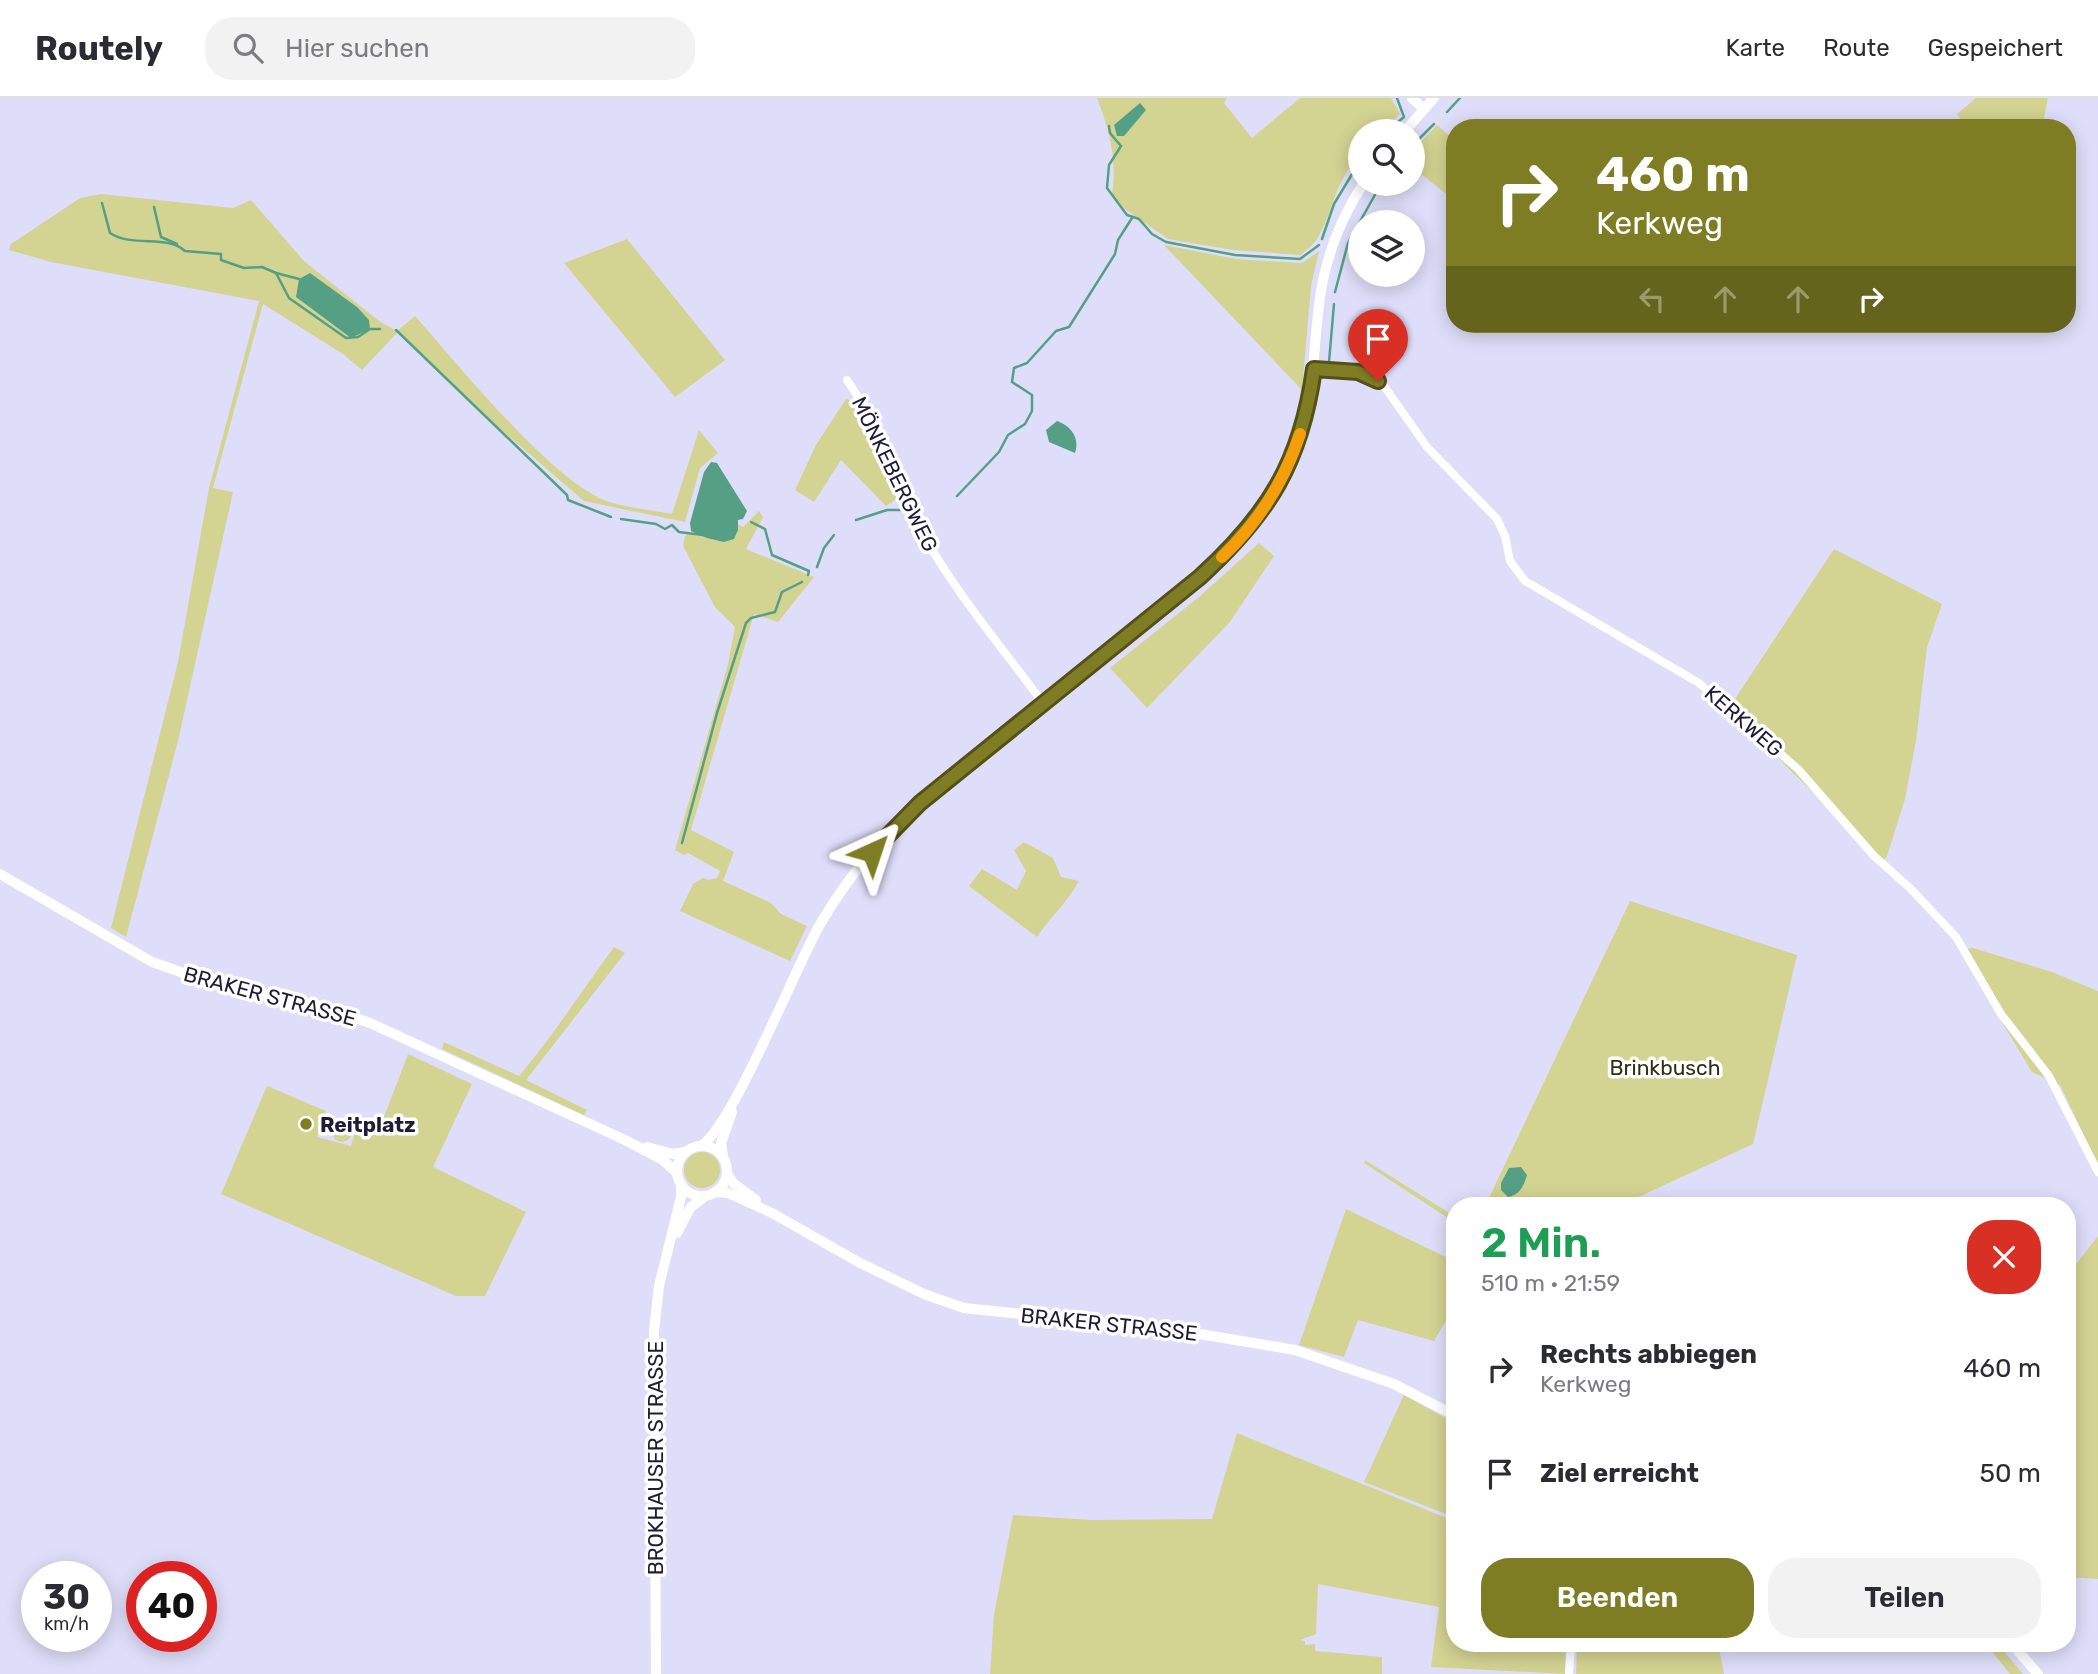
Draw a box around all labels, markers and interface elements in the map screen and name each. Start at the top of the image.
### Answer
search box [205,17,695,80]
text: Routely [35,29,163,68]
icon: search [229,29,267,67]
text: Hier suchen [285,33,430,64]
text: Karte [1726,34,1785,62]
text: Route [1823,34,1890,62]
text: Gespeichert [1928,34,2063,62]
map controls [1348,119,1425,287]
button: search [1348,119,1425,196]
text: 460 m [1596,145,1750,203]
icon: right [1481,147,1572,238]
text: Kerkweg [1596,204,1723,242]
button: layers [1348,210,1425,287]
icon: left [1633,280,1671,318]
icon: ahead [1706,280,1744,318]
icon: ahead [1779,280,1817,318]
icon: right [1852,280,1890,318]
pin [1348,309,1408,381]
icon: arrive [1359,320,1397,358]
street label: MÖNKEBERGWEG [847,393,943,555]
street label: KERKWEG [1700,680,1788,762]
position arrow [835,815,909,889]
street label: BRAKER STRASSE [181,961,359,1031]
park label: Brinkbusch [1610,1055,1720,1080]
place label: Reitplatz [320,1112,416,1137]
marker: Reitplatz [298,1116,314,1132]
text: 2 Min. [1481,1218,1601,1268]
button: close [1967,1220,2041,1294]
text: 510 m · 21:59 [1481,1269,1620,1297]
street label: BRAKER STRASSE [1019,1302,1199,1346]
text: Rechts abbiegen [1540,1339,1757,1370]
street label: BROKHAUSER STRASSE [643,1341,668,1575]
icon: right [1481,1350,1519,1388]
text: 460 m [1963,1353,2041,1384]
text: Kerkweg [1540,1370,1631,1398]
icon: arrive [1481,1455,1519,1493]
text: Ziel erreicht [1540,1458,1699,1489]
text: 50 m [1980,1458,2041,1489]
button: Beenden [1481,1558,1754,1638]
button: Teilen [1768,1558,2041,1638]
speed limit sign: 40 [126,1561,217,1652]
text: 30 [43,1576,90,1618]
text: km/h [44,1613,89,1635]

